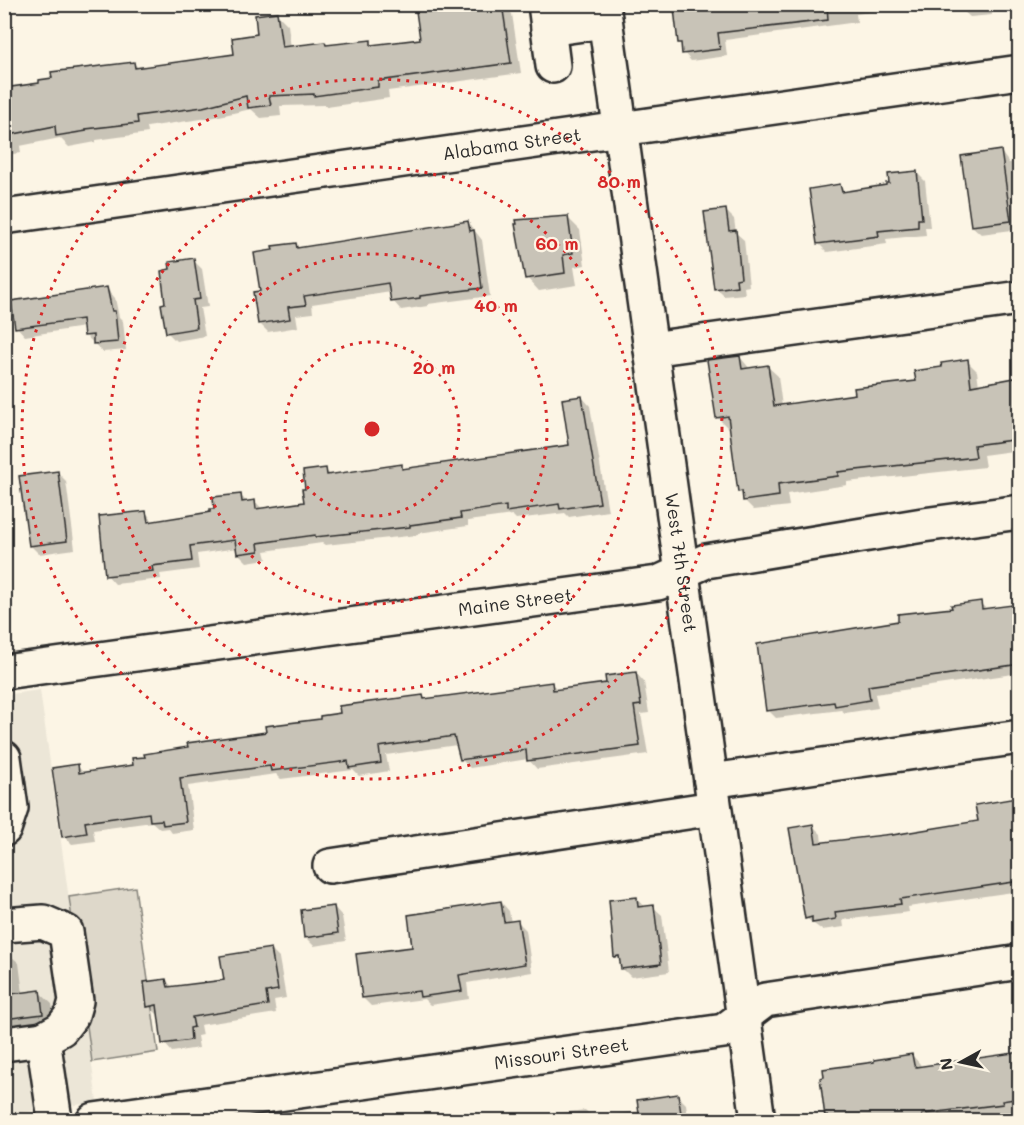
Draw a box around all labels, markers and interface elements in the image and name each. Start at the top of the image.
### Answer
street label: Alabama Street [441,122,583,165]
text: 80 m [597,169,641,193]
text: 60 m [535,231,579,255]
text: 40 m [474,293,518,317]
text: 20 m [413,355,455,379]
centre of rings [362,419,382,439]
street label: West 7th Street [660,491,703,634]
street label: Maine Street [456,582,574,621]
street label: Missouri Street [492,1032,630,1074]
north arrow [931,1032,991,1092]
text: N [934,1057,957,1072]

